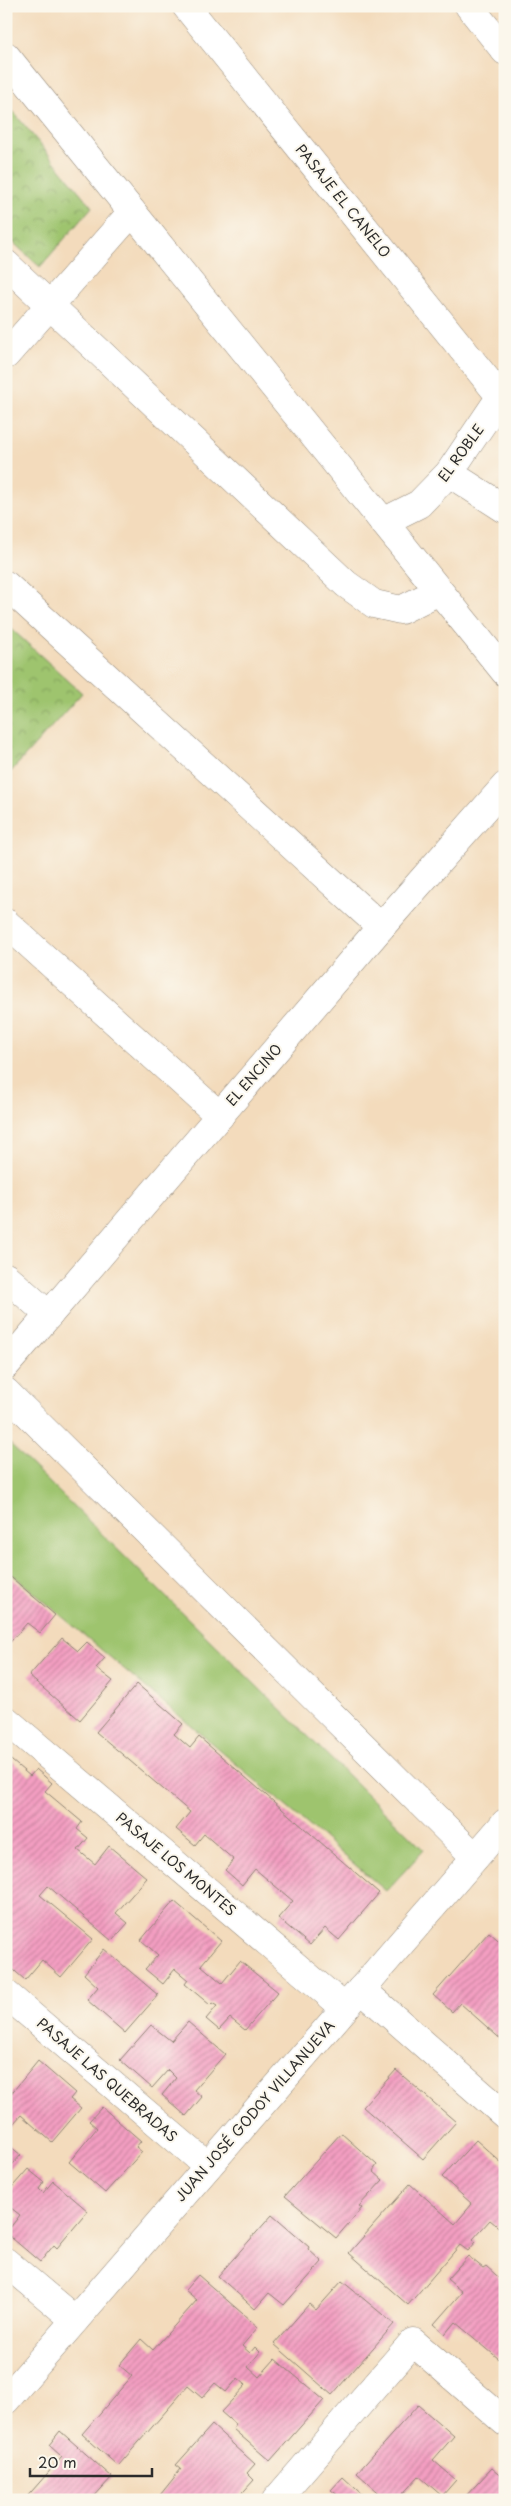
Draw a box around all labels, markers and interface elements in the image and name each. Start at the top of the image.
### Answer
street label: PASAJE EL CANELO [291,139,396,262]
street label: EL ROBLE [432,419,489,486]
street label: EL ENCINO [221,1039,287,1110]
street label: PASAJE LOS MONTES [112,1807,241,1920]
street label: PASAJE LAS QUEBRADAS [33,2013,182,2147]
street label: JUAN JOSÉ GODOY VILLANUEVA [170,2015,340,2206]
scale bar [30,2446,152,2478]
text: 20 m [38,2450,77,2473]

